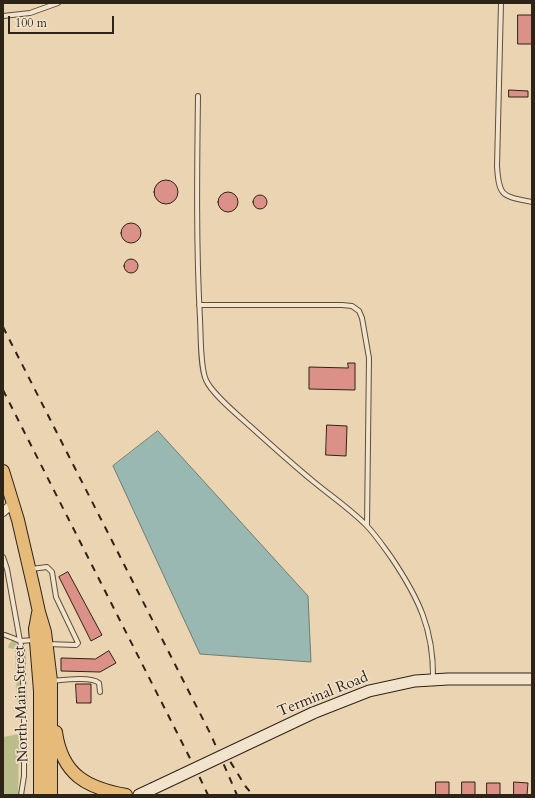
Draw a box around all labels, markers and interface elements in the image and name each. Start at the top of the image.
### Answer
scale bar [10,8,116,34]
text: 100 m [15,15,47,31]
street label: North Main Street [11,645,33,763]
street label: Terminal Road [275,669,371,721]

